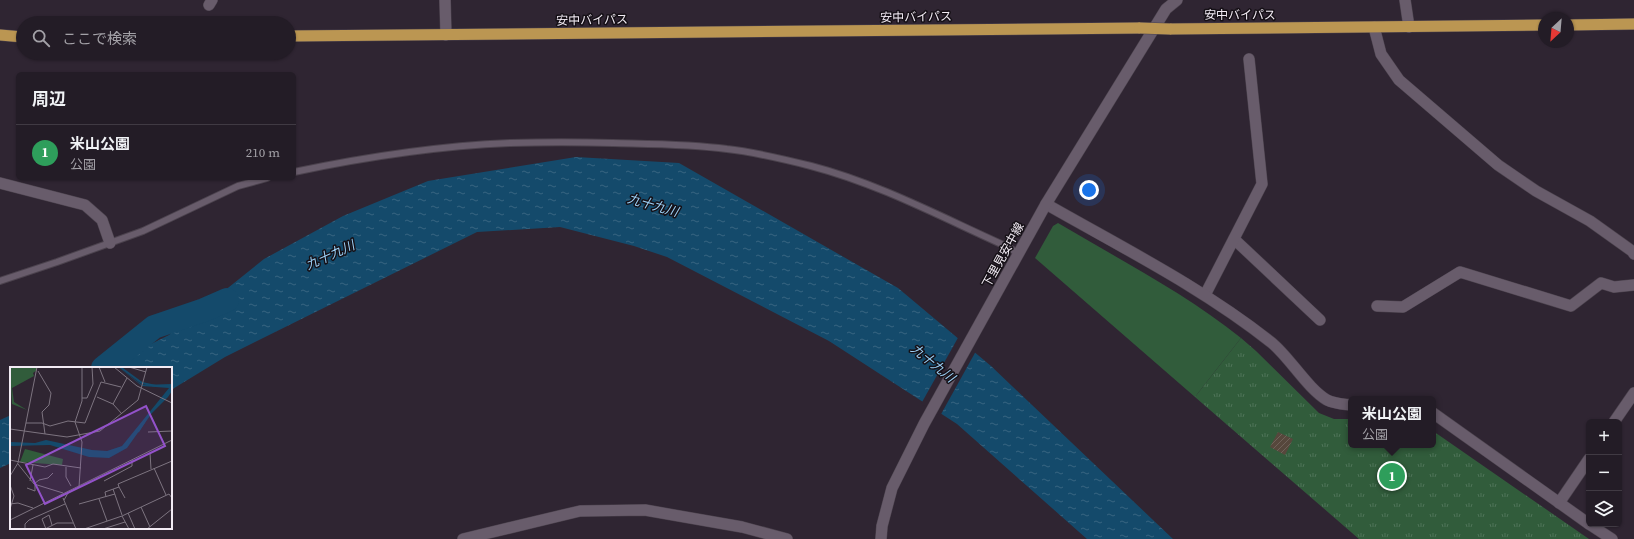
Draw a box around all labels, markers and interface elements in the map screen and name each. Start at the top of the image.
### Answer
street label: 安中バイパス [1204,7,1276,23]
street label: 安中バイパス [880,8,952,26]
street label: 安中バイパス [556,11,628,29]
north arrow [1538,12,1574,48]
search box [16,16,296,60]
icon: search [30,27,52,49]
text: ここで検索 [62,28,137,49]
text: 周辺 [32,87,66,111]
text: 米山公園 [70,133,130,154]
text: 1 [41,144,49,161]
text: 210 m [246,144,280,161]
text: 公園 [70,156,96,173]
your location [1079,180,1099,200]
water label: 九十九川 [626,190,682,221]
street label: 下里見安中線 [979,220,1027,290]
water label: 九十九川 [303,236,359,273]
water label: 九十九川 [907,340,960,387]
inset map [10,367,172,529]
popup [1348,396,1436,448]
text: 米山公園 [1362,403,1422,424]
map controls [1586,419,1622,527]
button: + [1586,419,1622,455]
text: 公園 [1362,426,1388,443]
button: − [1586,455,1622,491]
pin: 1 [1379,461,1405,491]
button: layers [1586,491,1622,527]

